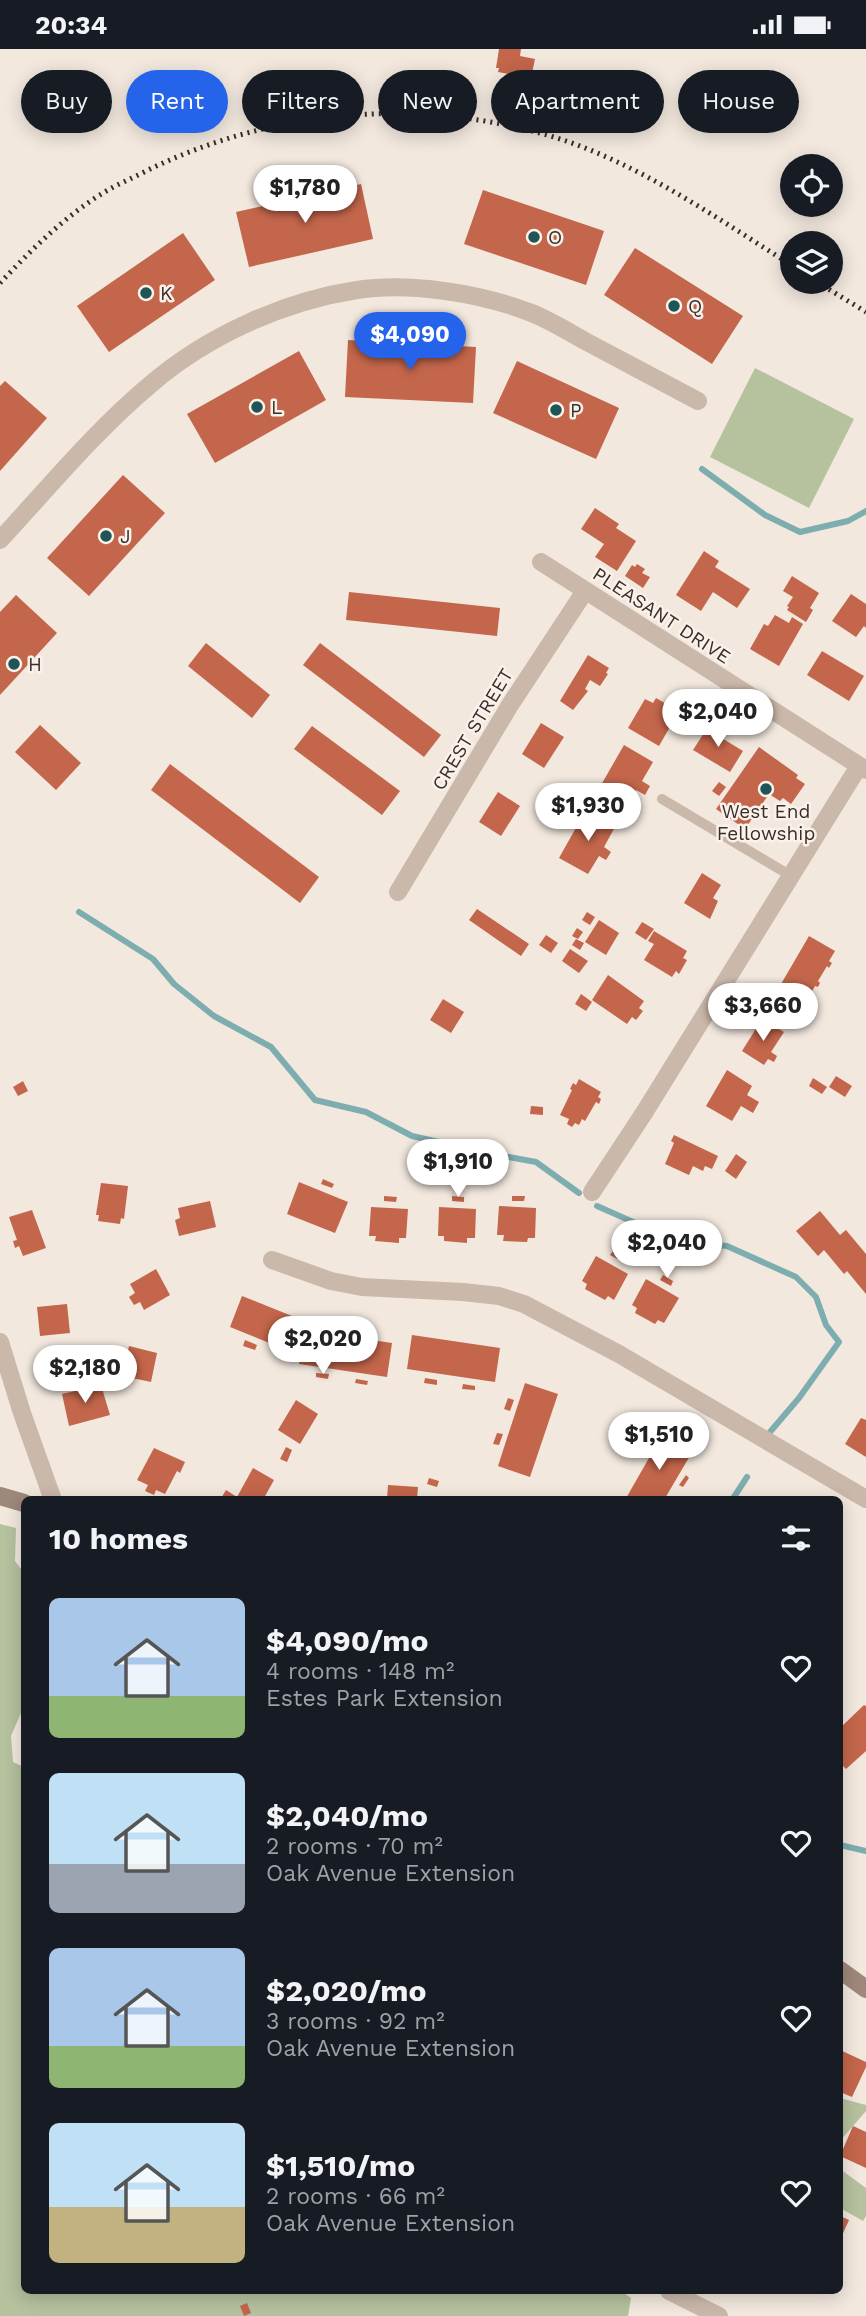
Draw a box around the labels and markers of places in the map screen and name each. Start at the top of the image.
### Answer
pin: $1,780 [248,165,362,225]
place label: O [548,226,562,249]
marker: O [526,229,542,245]
place label: K [160,282,172,305]
marker: K [138,285,154,301]
place label: Q [688,295,702,318]
marker: Q [666,298,682,314]
pin: $4,090 [353,313,467,372]
place label: L [271,396,282,419]
marker: L [249,399,265,415]
place label: P [570,399,582,422]
marker: P [548,402,564,418]
place label: J [120,525,131,548]
marker: J [98,528,114,544]
place label: H [28,653,42,676]
marker: H [6,656,22,672]
pin: $2,040 [661,689,775,749]
marker: West End Fellowship [758,781,774,797]
pin: $1,930 [531,783,645,843]
place label: West End Fellowship [717,800,815,845]
pin: $3,660 [706,983,820,1043]
pin: $1,910 [401,1139,515,1199]
pin: $2,040 [610,1221,724,1280]
pin: $2,020 [266,1317,380,1376]
pin: $2,180 [28,1345,142,1405]
pin: $1,510 [602,1413,716,1472]

